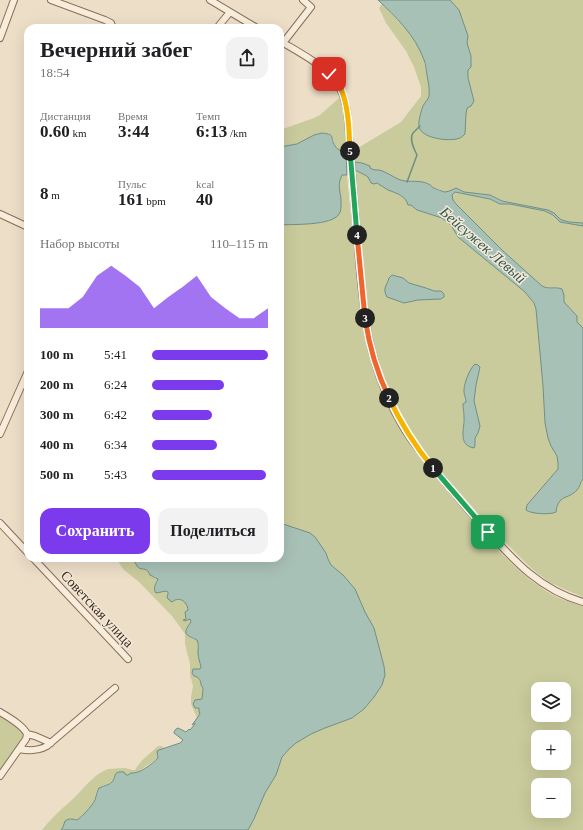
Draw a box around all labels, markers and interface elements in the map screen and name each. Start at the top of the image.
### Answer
text: Вечерний забег [40,37,192,62]
button: share [226,37,268,79]
pin [312,57,346,91]
icon: check [318,63,340,85]
text: 18:54 [40,65,70,80]
text: Дистанция [40,110,91,122]
text: Время [118,110,148,122]
text: Темп [196,110,220,122]
text: 0.60 [40,122,70,141]
text: 3:44 [118,122,149,141]
text: 6:13 [196,122,227,141]
text: km [70,127,87,139]
text: /km [227,127,247,139]
pin: 5 [340,141,360,161]
text: 5 [347,145,353,157]
text: Пульс [118,178,146,190]
text: kcal [196,178,214,190]
text: 8 [40,184,49,203]
text: m [49,189,60,201]
text: 161 [118,190,144,209]
text: 40 [196,190,213,209]
text: bpm [144,195,166,207]
water label: Бейсужек Левый [436,203,529,287]
pin: 4 [347,225,367,245]
text: 4 [354,229,360,241]
text: Набор высоты [40,236,119,251]
text: 110–115 m [210,236,268,251]
pin: 3 [355,308,375,328]
text: 3 [362,312,368,324]
text: 100 m [40,347,74,362]
text: 5:41 [104,347,127,362]
text: 200 m [40,377,74,392]
text: 6:24 [104,377,127,392]
pin: 2 [379,388,399,408]
text: 2 [386,392,392,404]
text: 300 m [40,407,74,422]
text: 6:42 [104,407,127,422]
text: 400 m [40,437,74,452]
text: 6:34 [104,437,127,452]
pin: 1 [423,458,443,478]
text: 1 [430,462,436,474]
text: 500 m [40,467,74,482]
text: 5:43 [104,467,127,482]
button: Сохранить [40,508,150,554]
button: Поделиться [158,508,268,554]
pin [471,515,505,549]
icon: arrive [477,521,499,543]
street label: Советская улица [58,568,137,651]
map controls [531,682,571,818]
button: layers [531,682,571,722]
button: + [531,730,571,770]
button: − [531,778,571,818]

